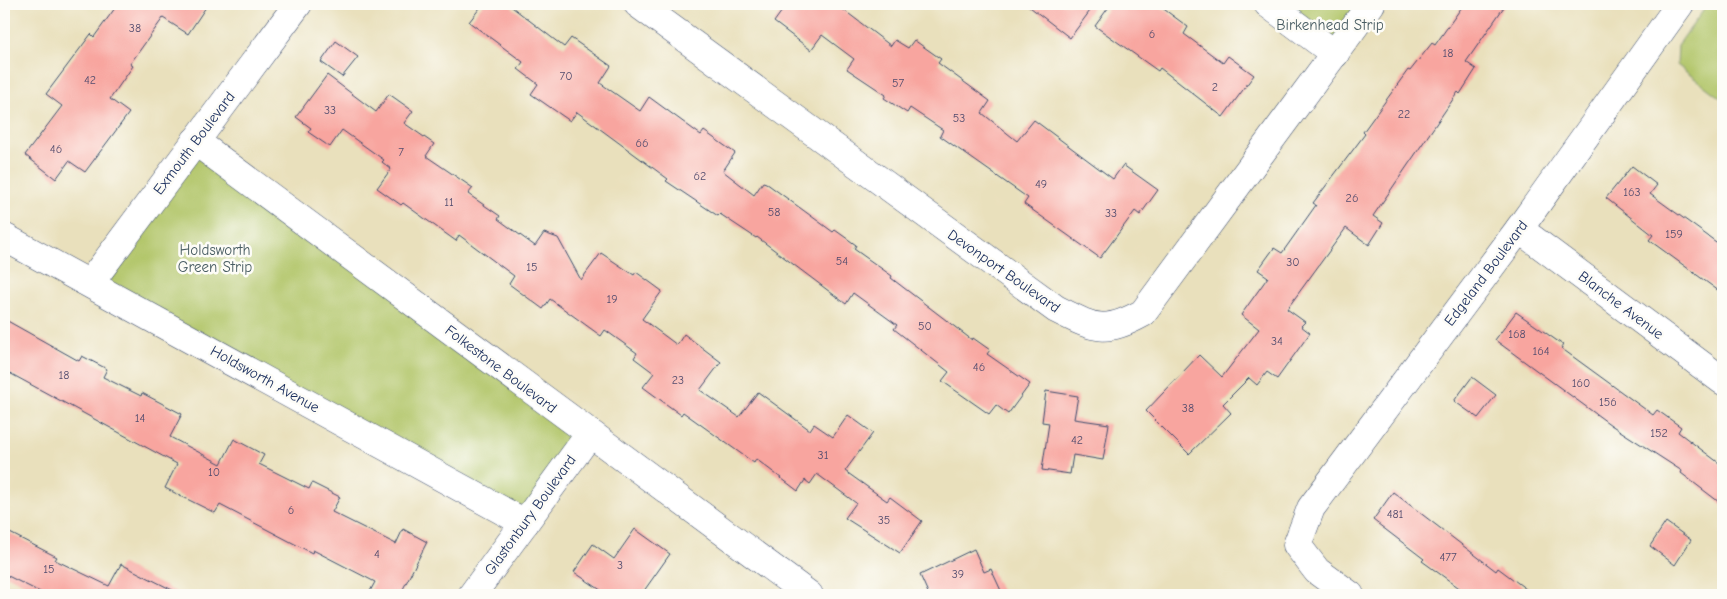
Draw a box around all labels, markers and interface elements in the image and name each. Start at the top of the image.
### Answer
park label: Birkenhead Strip [1276,16,1384,34]
house number: 38 [129,21,141,35]
house number: 6 [1149,27,1155,41]
house number: 18 [1443,46,1453,60]
house number: 70 [560,69,572,83]
house number: 42 [84,73,96,87]
house number: 57 [892,76,904,90]
house number: 2 [1212,80,1218,94]
street label: Exmouth Boulevard [149,88,239,198]
house number: 33 [324,103,336,117]
house number: 22 [1398,107,1410,121]
house number: 53 [953,111,965,125]
house number: 66 [635,136,649,150]
house number: 46 [50,142,62,156]
house number: 7 [398,145,404,159]
house number: 62 [694,169,706,183]
house number: 49 [1035,177,1047,191]
house number: 163 [1623,185,1641,199]
house number: 26 [1346,191,1358,205]
house number: 11 [444,195,454,209]
house number: 58 [768,205,780,219]
house number: 33 [1105,206,1117,220]
street label: Edgeland Boulevard [1440,217,1532,329]
street label: Devonport Boulevard [944,225,1064,317]
house number: 159 [1665,227,1683,241]
park label: Holdsworth Green Strip [178,241,252,276]
house number: 54 [836,254,848,268]
house number: 30 [1286,255,1300,269]
house number: 15 [526,260,538,274]
street label: Blanche Avenue [1575,267,1668,343]
house number: 19 [606,292,618,306]
house number: 50 [918,319,932,333]
street label: Folkestone Boulevard [442,321,560,417]
house number: 168 [1508,327,1526,341]
house number: 34 [1271,334,1283,348]
street label: Holdsworth Avenue [207,342,323,417]
house number: 164 [1532,344,1550,358]
house number: 46 [973,360,985,374]
house number: 18 [59,368,69,382]
house number: 23 [672,373,684,387]
house number: 160 [1572,376,1590,390]
house number: 156 [1599,395,1617,409]
house number: 38 [1182,401,1194,415]
house number: 14 [135,411,145,425]
house number: 152 [1650,426,1668,440]
house number: 42 [1071,433,1083,447]
house number: 31 [818,448,829,462]
street label: Glastonbury Boulevard [480,451,580,579]
house number: 10 [208,465,220,479]
house number: 6 [288,503,294,517]
house number: 481 [1387,507,1404,521]
house number: 35 [878,513,890,527]
house number: 4 [374,547,380,561]
house number: 477 [1439,550,1457,564]
house number: 3 [617,558,623,572]
house number: 15 [43,562,55,576]
house number: 39 [952,567,964,581]

